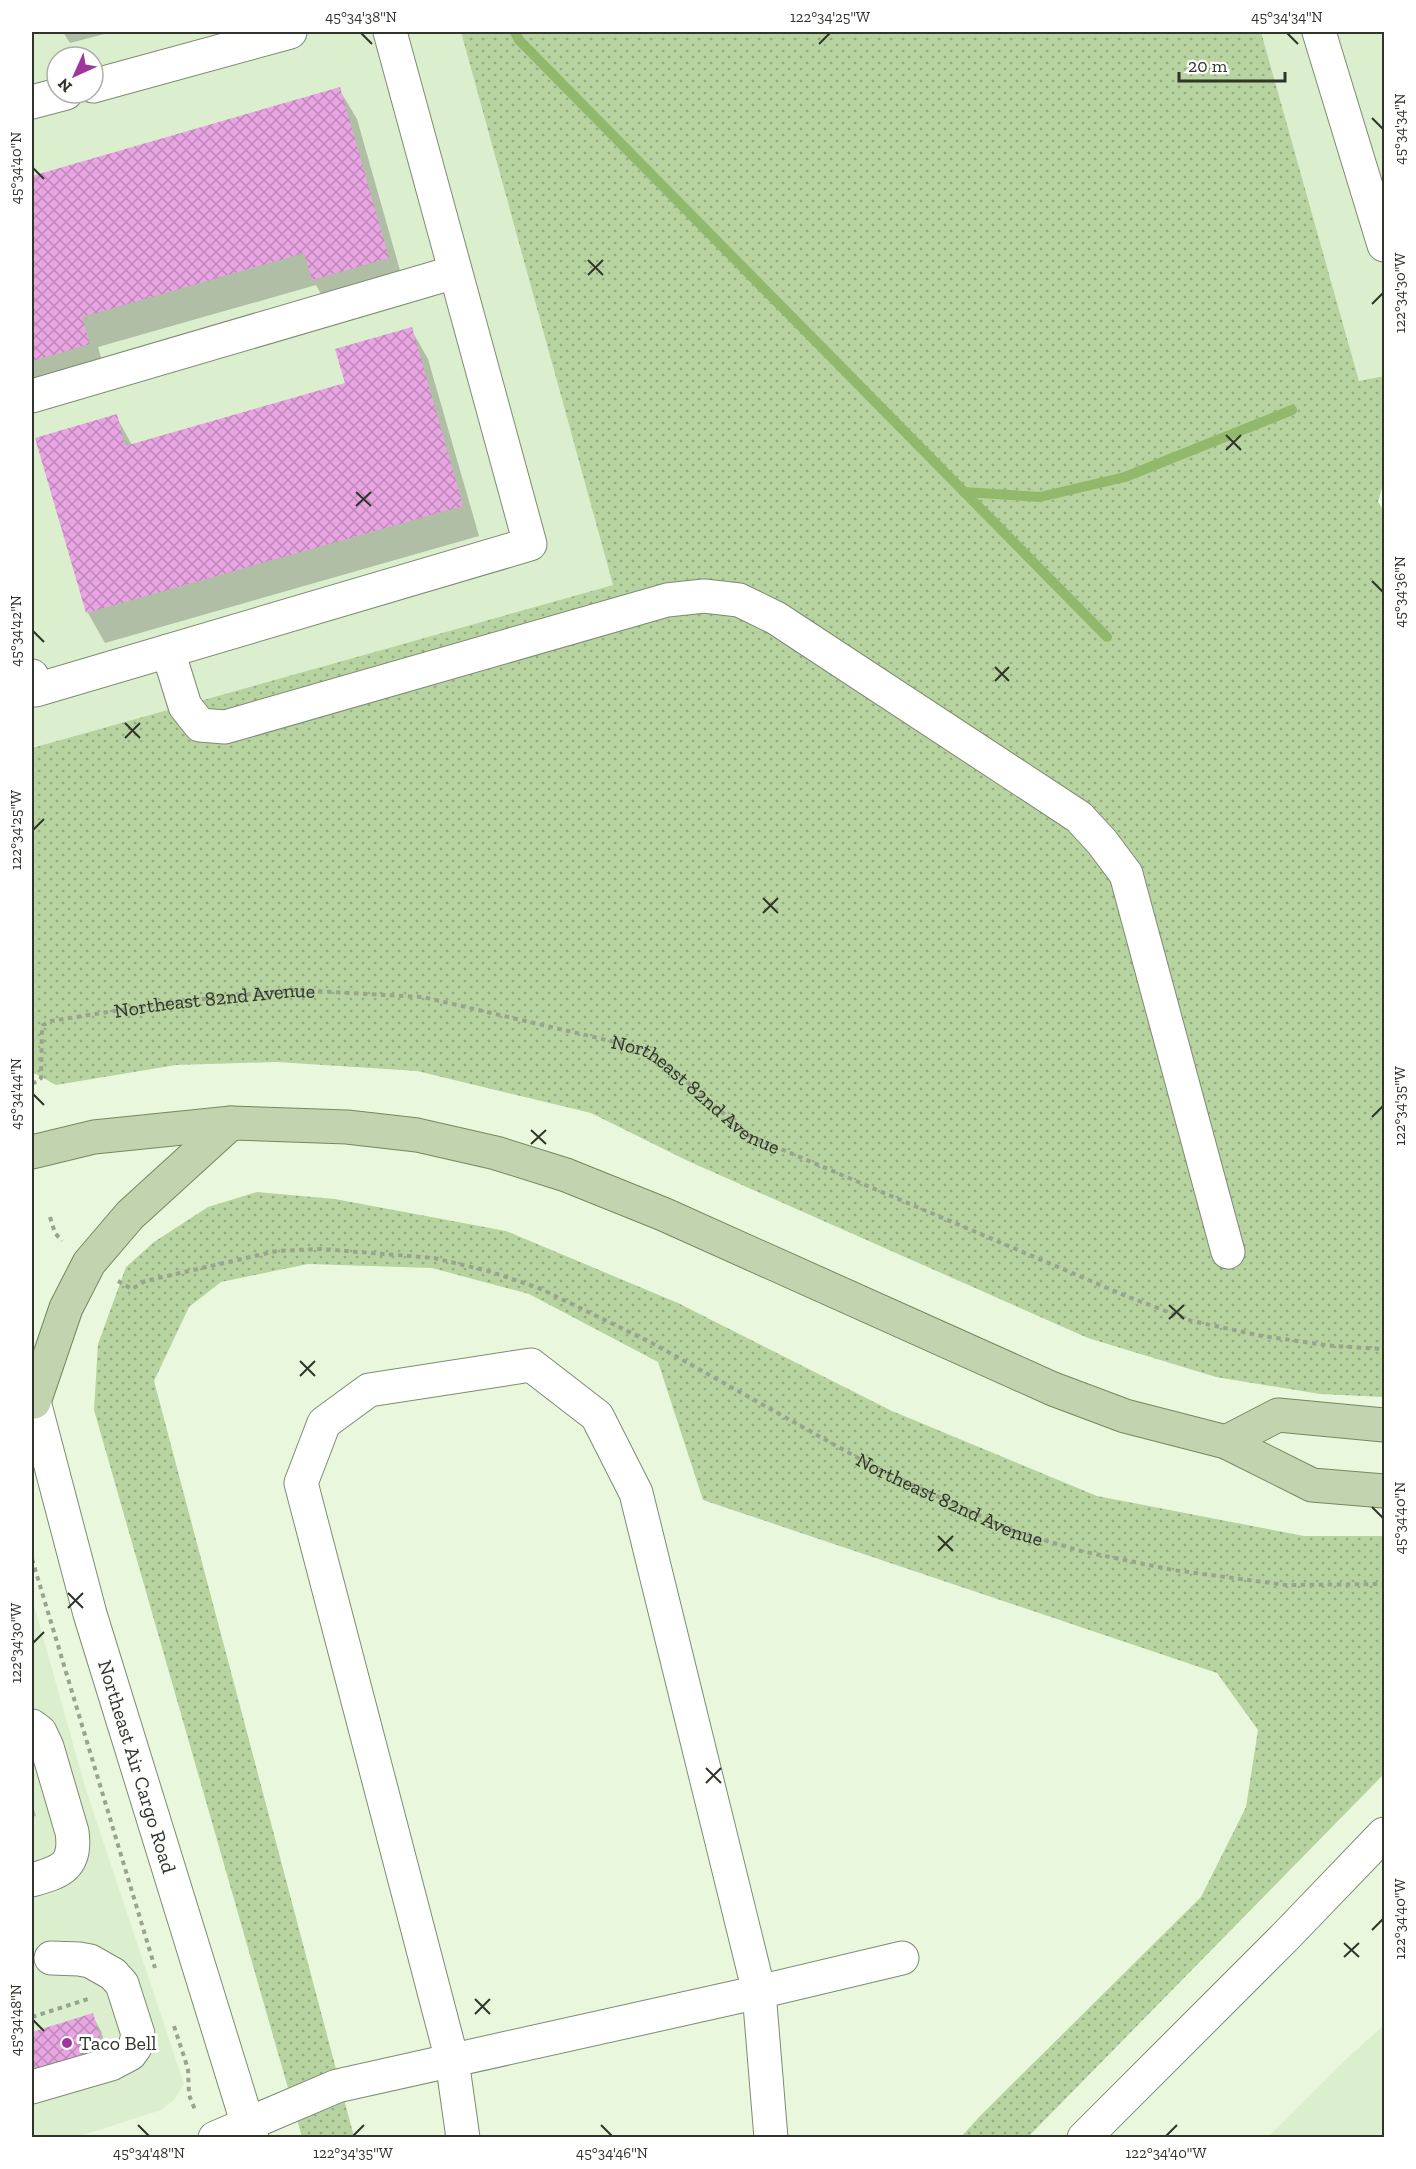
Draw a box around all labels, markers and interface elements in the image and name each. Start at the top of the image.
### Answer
text: 45°34'38"N [325,8,397,26]
text: 122°34'25"W [790,8,870,26]
text: 45°34'34"N [1251,8,1323,26]
north arrow [45,45,105,105]
scale bar [1179,45,1286,83]
text: 20 m [1188,55,1228,77]
text: N [54,74,76,96]
text: 45°34'34"N [1391,93,1409,165]
text: 45°34'40"N [7,132,25,204]
text: 122°34'30"W [1391,253,1409,333]
text: 45°34'36"N [1391,556,1409,628]
text: 45°34'42"N [7,595,25,667]
text: 122°34'25"W [7,790,25,870]
street label: Northeast 82nd Avenue [112,978,316,1023]
street label: Northeast 82nd Avenue [609,1029,784,1159]
text: 45°34'44"N [7,1058,25,1130]
text: 122°34'35"W [1391,1066,1409,1146]
street label: Northeast 82nd Avenue [852,1447,1046,1551]
text: 45°34'40"N [1391,1482,1409,1554]
text: 122°34'30"W [7,1603,25,1683]
street label: Northeast Air Cargo Road [93,1657,181,1876]
text: 122°34'40"W [1391,1879,1409,1959]
text: 45°34'48"N [7,1984,25,2056]
place label: Taco Bell [79,2031,157,2055]
marker: Taco Bell [60,2036,74,2050]
text: 45°34'48"N [113,2144,185,2162]
text: 122°34'35"W [313,2144,393,2162]
text: 45°34'46"N [576,2144,648,2162]
text: 122°34'40"W [1126,2144,1206,2162]

